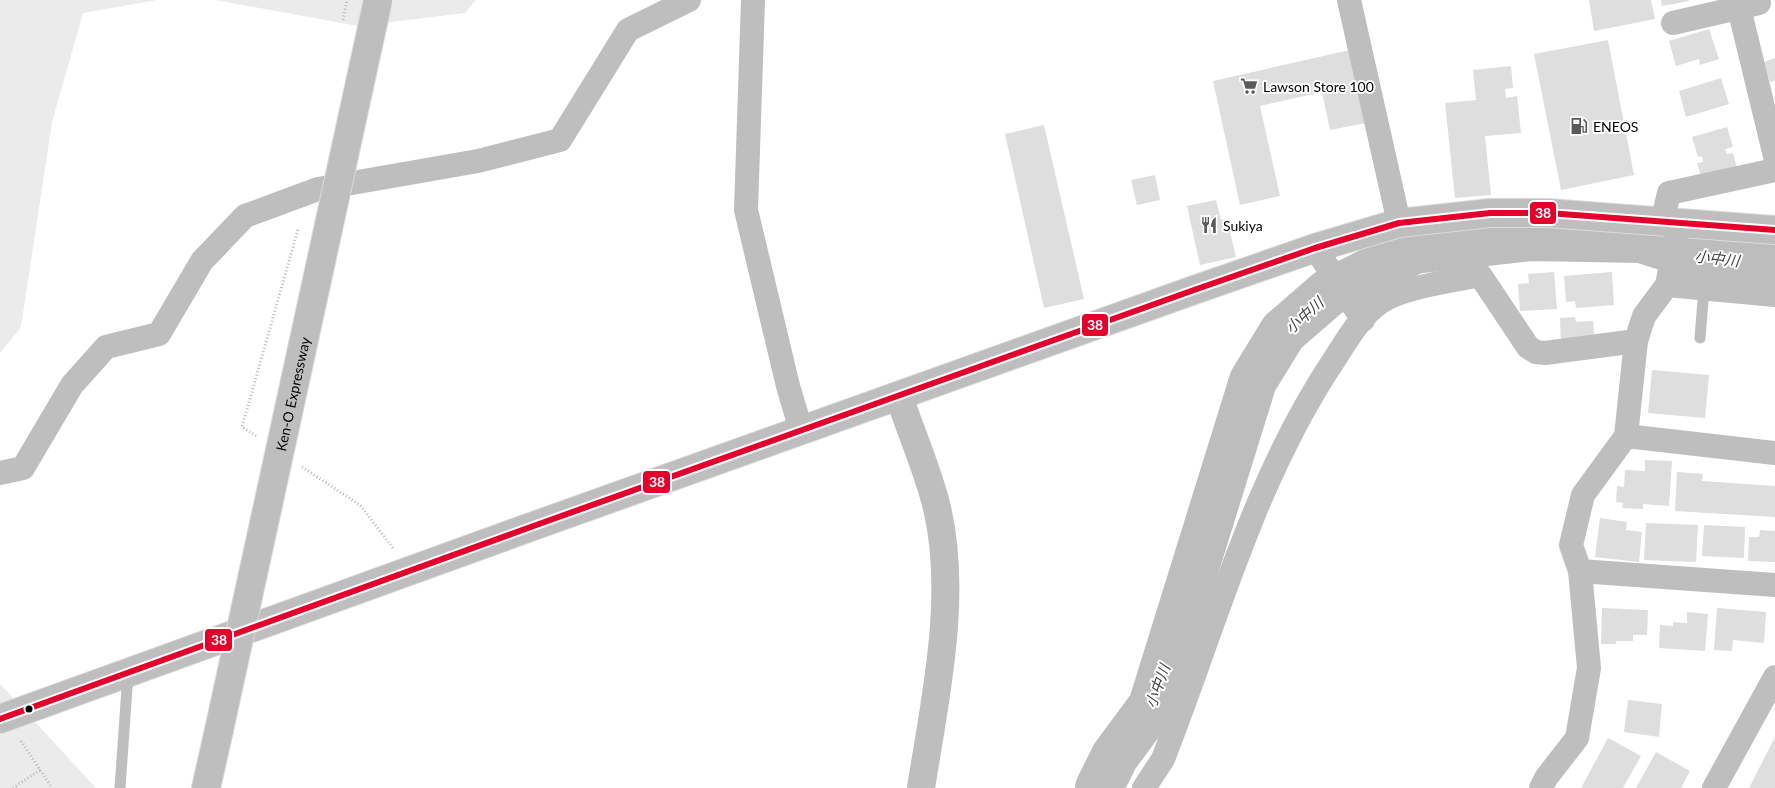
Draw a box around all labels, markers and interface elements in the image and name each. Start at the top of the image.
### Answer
supermarket icon: Lawson Store 100 [1239,76,1259,96]
place label: Lawson Store 100 [1263,78,1374,95]
fuel station icon: ENEOS [1569,116,1589,136]
place label: ENEOS [1593,118,1638,135]
line badge: 38 [1529,201,1557,225]
text: 38 [1535,204,1551,221]
restaurant icon: Sukiya [1199,215,1219,235]
place label: Sukiya [1223,217,1263,234]
water label: 小中川 [1694,246,1742,270]
water label: 小中川 [1281,292,1328,337]
line badge: 38 [1081,313,1109,337]
text: 38 [1087,316,1103,333]
street label: Ken-O Expressway [272,335,313,452]
line badge: 38 [642,470,671,494]
text: 38 [649,473,665,490]
line badge: 38 [204,628,233,652]
text: 38 [211,631,227,648]
water label: 小中川 [1141,660,1174,710]
unlabelled marker [24,704,34,714]

